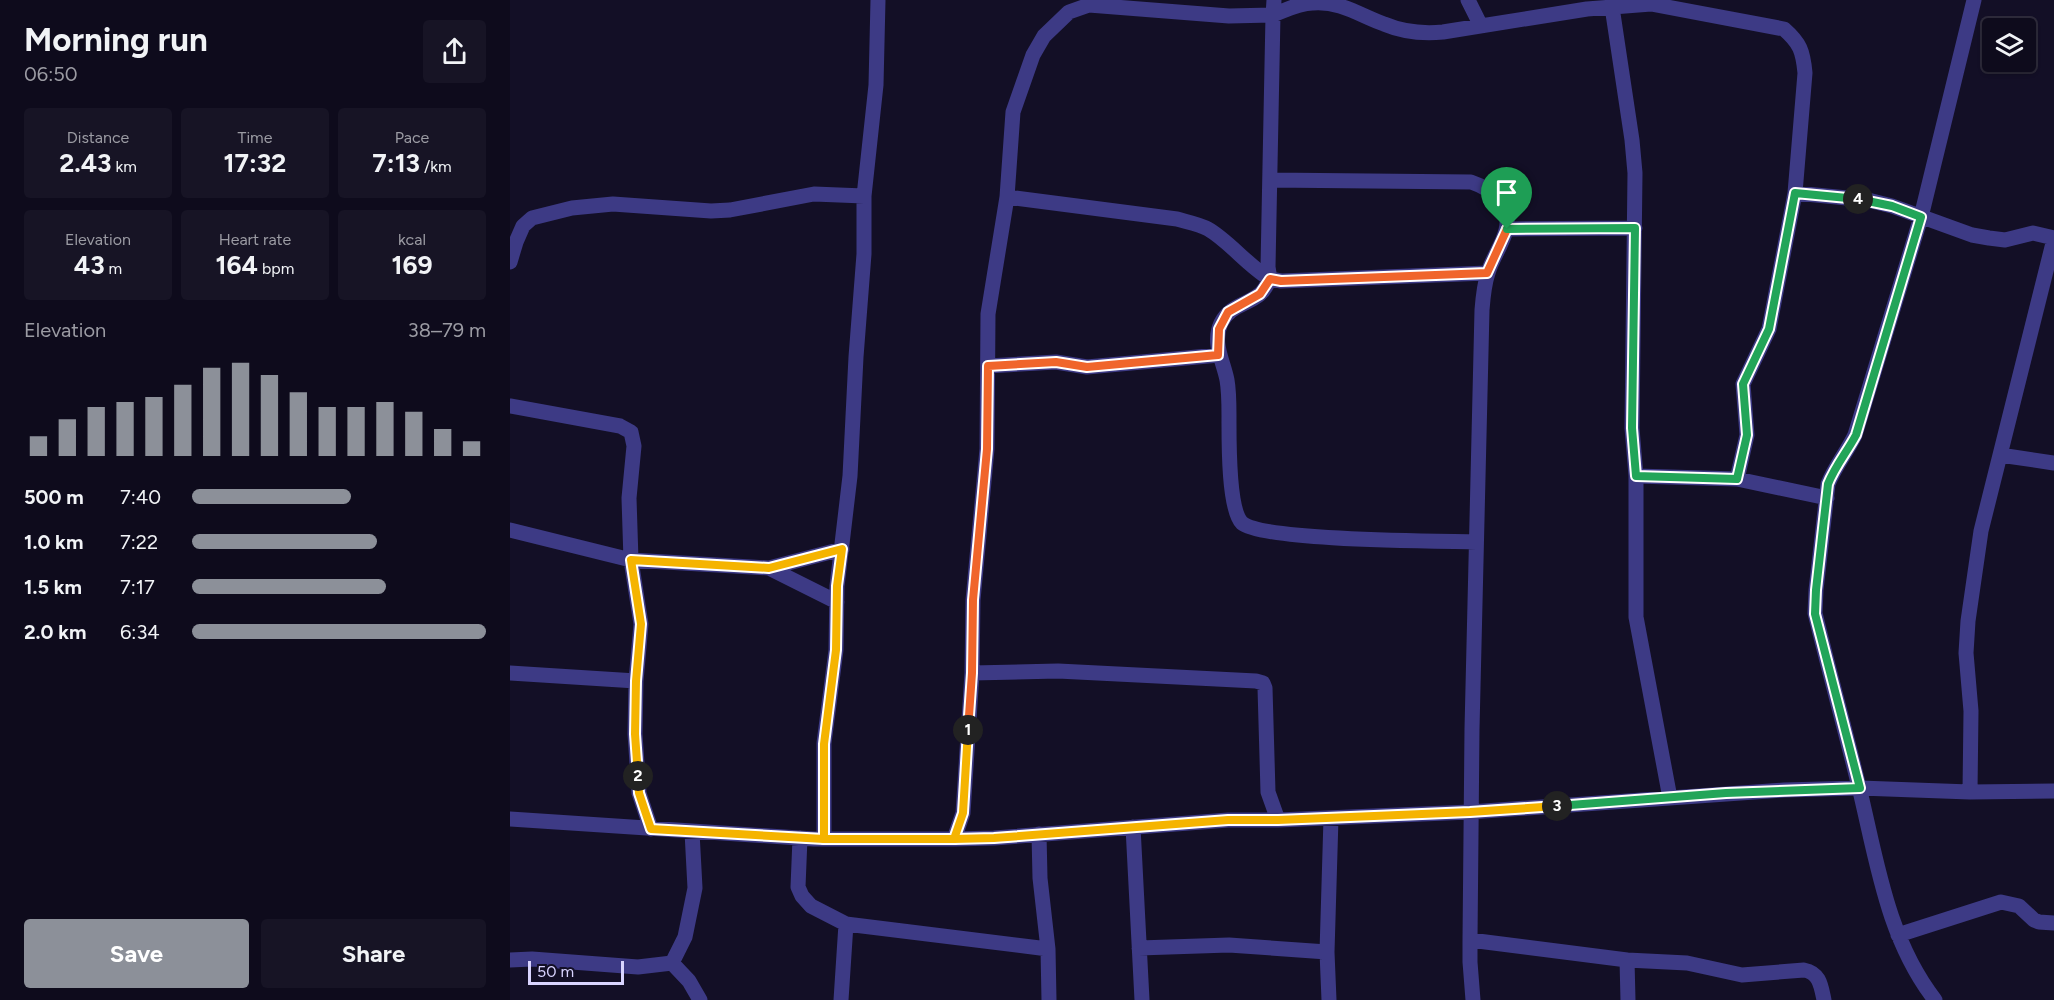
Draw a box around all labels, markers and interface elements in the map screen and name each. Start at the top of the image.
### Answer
map controls [1982,18,2036,72]
button: layers [1982,18,2036,72]
text: Morning run [24,20,208,59]
button: share [423,20,486,83]
text: 06:50 [24,62,78,86]
text: Distance [67,128,129,147]
text: Time [238,128,272,147]
text: Pace [395,128,429,147]
text: 2.43 [59,147,112,179]
text: 17:32 [224,147,286,179]
text: 7:13 [372,147,420,179]
text: km [112,157,137,176]
text: /km [420,157,452,176]
pin [1481,167,1532,229]
icon: arrive [1490,176,1523,209]
pin: 4 [1843,184,1873,214]
text: 4 [1853,189,1863,208]
text: Elevation [65,230,131,249]
text: Heart rate [219,230,291,249]
text: kcal [398,230,426,249]
text: 43 [74,249,105,281]
text: 164 [216,249,258,281]
text: 169 [391,249,433,281]
text: m [105,259,122,278]
text: bpm [258,259,294,278]
text: Elevation [24,318,106,342]
text: 38–79 m [408,318,486,342]
text: 500 m [24,485,84,509]
text: 7:40 [120,485,161,509]
text: 1.0 km [24,530,83,554]
text: 7:22 [120,530,158,554]
text: 1.5 km [24,575,82,599]
text: 7:17 [120,575,155,599]
text: 2.0 km [24,620,86,644]
text: 6:34 [120,620,160,644]
pin: 1 [953,715,983,745]
text: 1 [965,720,971,739]
pin: 2 [623,761,653,791]
text: 2 [633,766,643,785]
pin: 3 [1542,791,1572,821]
text: 3 [1553,796,1561,815]
button: Save [24,919,249,988]
button: Share [261,919,486,988]
scale bar [528,958,624,986]
text: 50 m [537,962,574,981]

